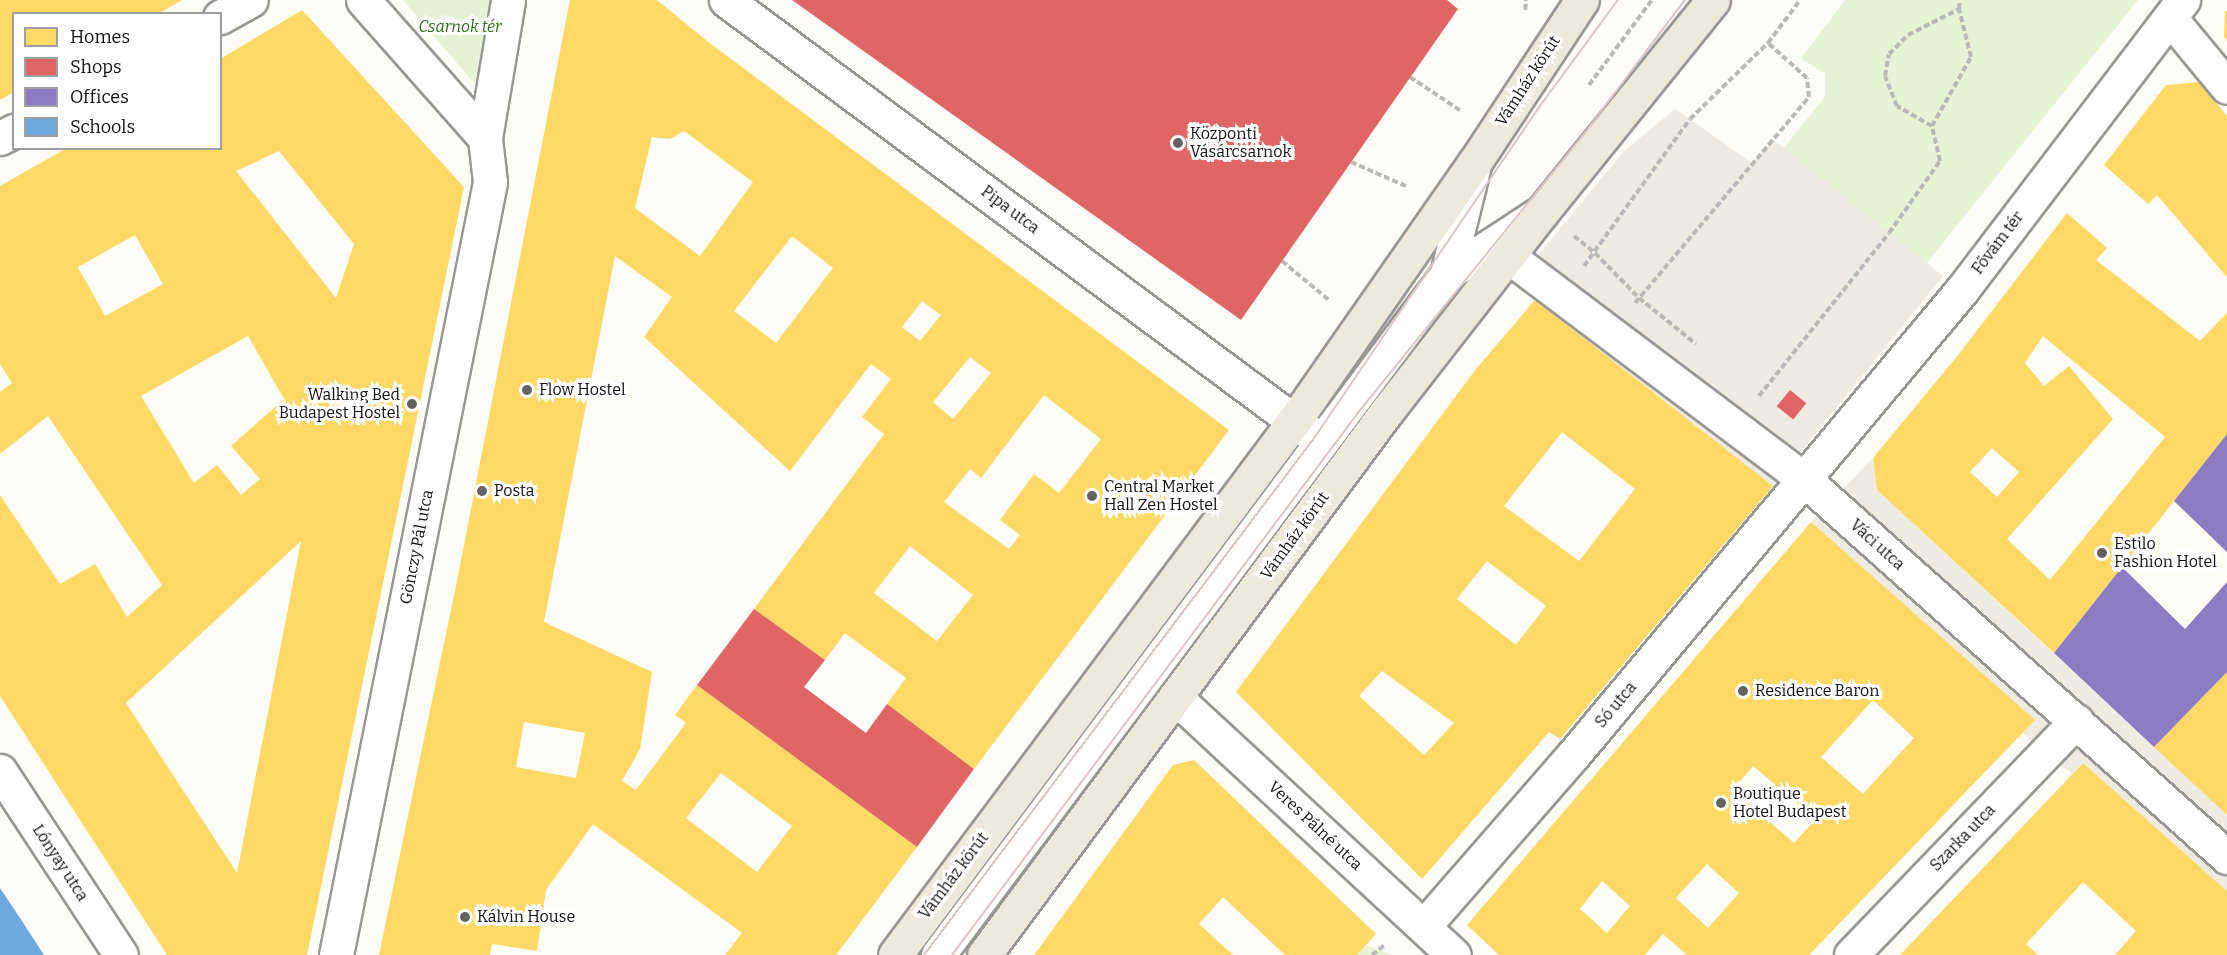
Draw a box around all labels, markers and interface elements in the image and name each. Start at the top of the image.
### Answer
legend [12,12,222,150]
park label: Csarnok tér [418,17,502,37]
text: Homes [70,26,130,48]
street label: Vámház körút [1492,32,1564,130]
text: Shops [70,56,122,78]
text: Offices [70,86,129,108]
text: Schools [70,116,135,138]
place label: Központi Vásárcsarnok [1190,124,1291,162]
marker: Központi Vásárcsarnok [1171,136,1185,150]
street label: Pipa utca [977,182,1043,238]
street label: Fővám tér [1968,208,2028,278]
place label: Flow Hostel [539,380,626,400]
marker: Flow Hostel [520,383,534,397]
place label: Walking Bed Budapest Hostel [279,385,400,423]
marker: Walking Bed Budapest Hostel [405,397,419,411]
place label: Central Market Hall Zen Hostel [1104,477,1218,515]
place label: Posta [494,481,535,501]
marker: Posta [475,484,489,498]
street label: Gönczy Pál utca [396,488,438,606]
street label: Vámház körút [1257,488,1333,584]
marker: Central Market Hall Zen Hostel [1085,489,1099,503]
street label: Váci utca [1846,516,1908,574]
place label: Estilo Fashion Hotel [2114,534,2217,572]
marker: Estilo Fashion Hotel [2095,546,2109,560]
street label: Só utca [1591,678,1641,732]
place label: Residence Baron [1755,681,1879,701]
marker: Residence Baron [1736,684,1750,698]
street label: Veres Pálné utca [1264,777,1366,875]
place label: Boutique Hotel Budapest [1733,784,1847,822]
marker: Boutique Hotel Budapest [1714,796,1728,810]
street label: Szarka utca [1926,801,2000,875]
street label: Lónyay utca [28,821,92,905]
street label: Vámház körút [915,829,993,923]
place label: Kálvin House [477,907,575,927]
marker: Kálvin House [458,910,472,924]

